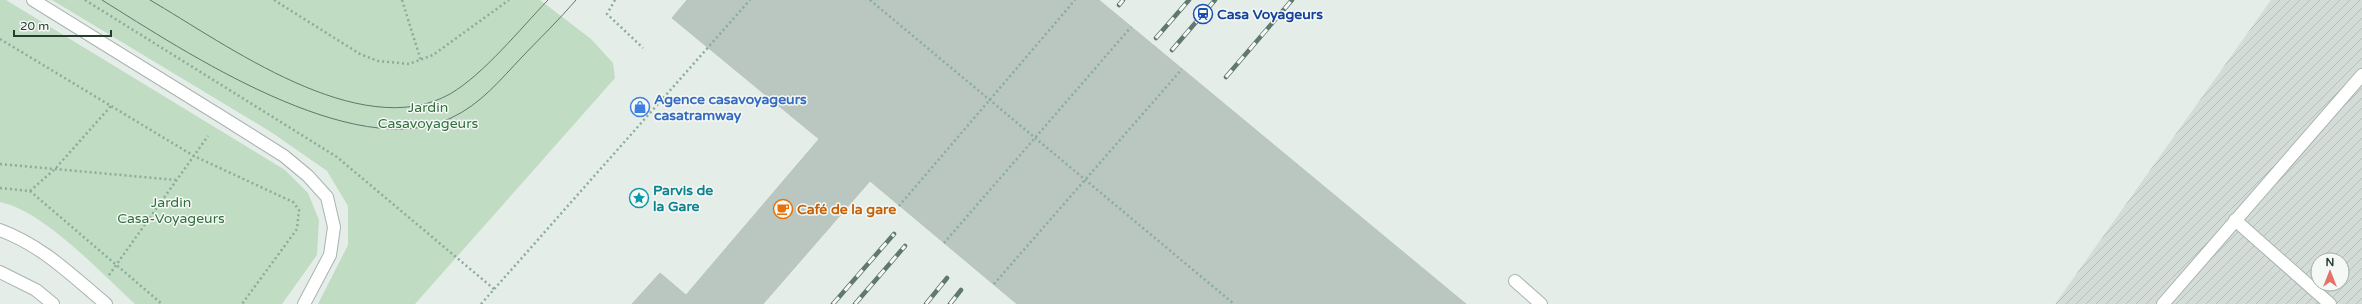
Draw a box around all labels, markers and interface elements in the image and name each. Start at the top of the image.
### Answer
station icon: Casa Voyageurs [1192,3,1214,25]
place label: Casa Voyageurs [1217,6,1323,23]
scale bar [14,12,111,38]
text: 20 m [20,19,49,33]
place label: Agence casavoyageurs casatramway [654,91,807,124]
shop icon: Agence casavoyageurs casatramway [629,96,651,118]
park label: Jardin Casavoyageurs [378,99,479,132]
place label: Parvis de la Gare [653,182,713,215]
place icon: Parvis de la Gare [628,187,650,209]
park label: Jardin Casa-Voyageurs [117,194,225,227]
cafe icon: Café de la gare [772,198,794,220]
place label: Café de la gare [797,201,896,218]
north arrow [2310,252,2350,292]
text: N [2326,256,2334,269]

